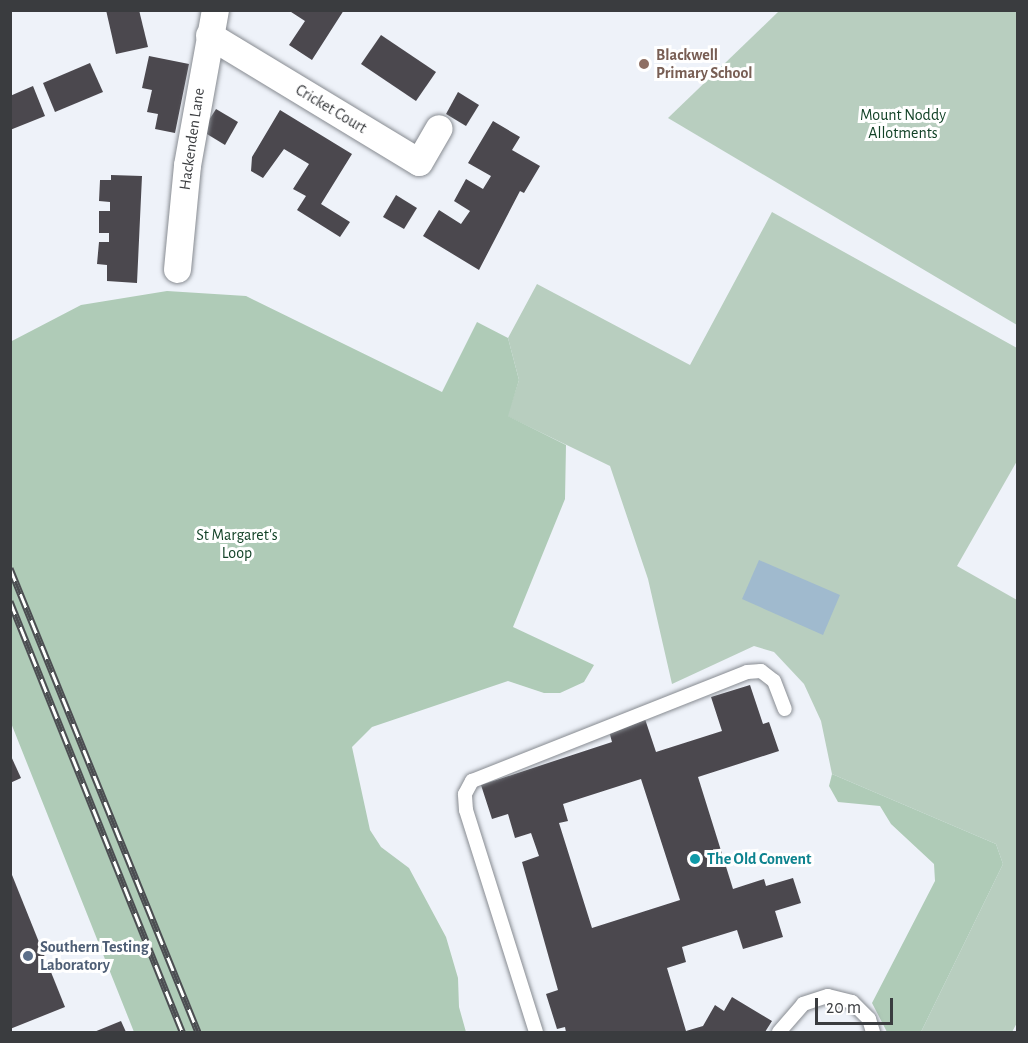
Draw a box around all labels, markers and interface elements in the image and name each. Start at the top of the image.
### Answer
place label: Blackwell Primary School [656,45,753,83]
marker: Blackwell Primary School [637,57,651,71]
street label: Cricket Court [292,80,370,138]
street label: Hackenden Lane [175,87,209,191]
park label: Mount Noddy Allotments [860,105,946,143]
park label: St Margaret's Loop [196,525,278,563]
place label: The Old Convent [707,849,811,869]
marker: The Old Convent [688,852,702,866]
place label: Southern Testing Laboratory [40,937,149,975]
marker: Southern Testing Laboratory [21,949,35,963]
scale bar [818,986,896,1024]
text: 20 m [826,999,861,1017]

